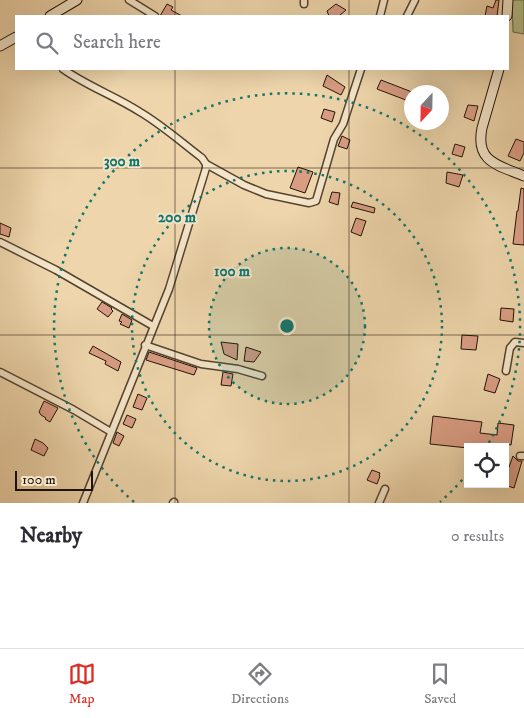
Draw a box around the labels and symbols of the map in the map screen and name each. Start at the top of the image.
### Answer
north arrow [404,85,449,130]
text: 300 m [104,152,141,171]
text: 200 m [158,208,197,227]
text: 100 m [214,262,251,281]
centre of rings [278,317,296,335]
scale bar [15,468,92,491]

